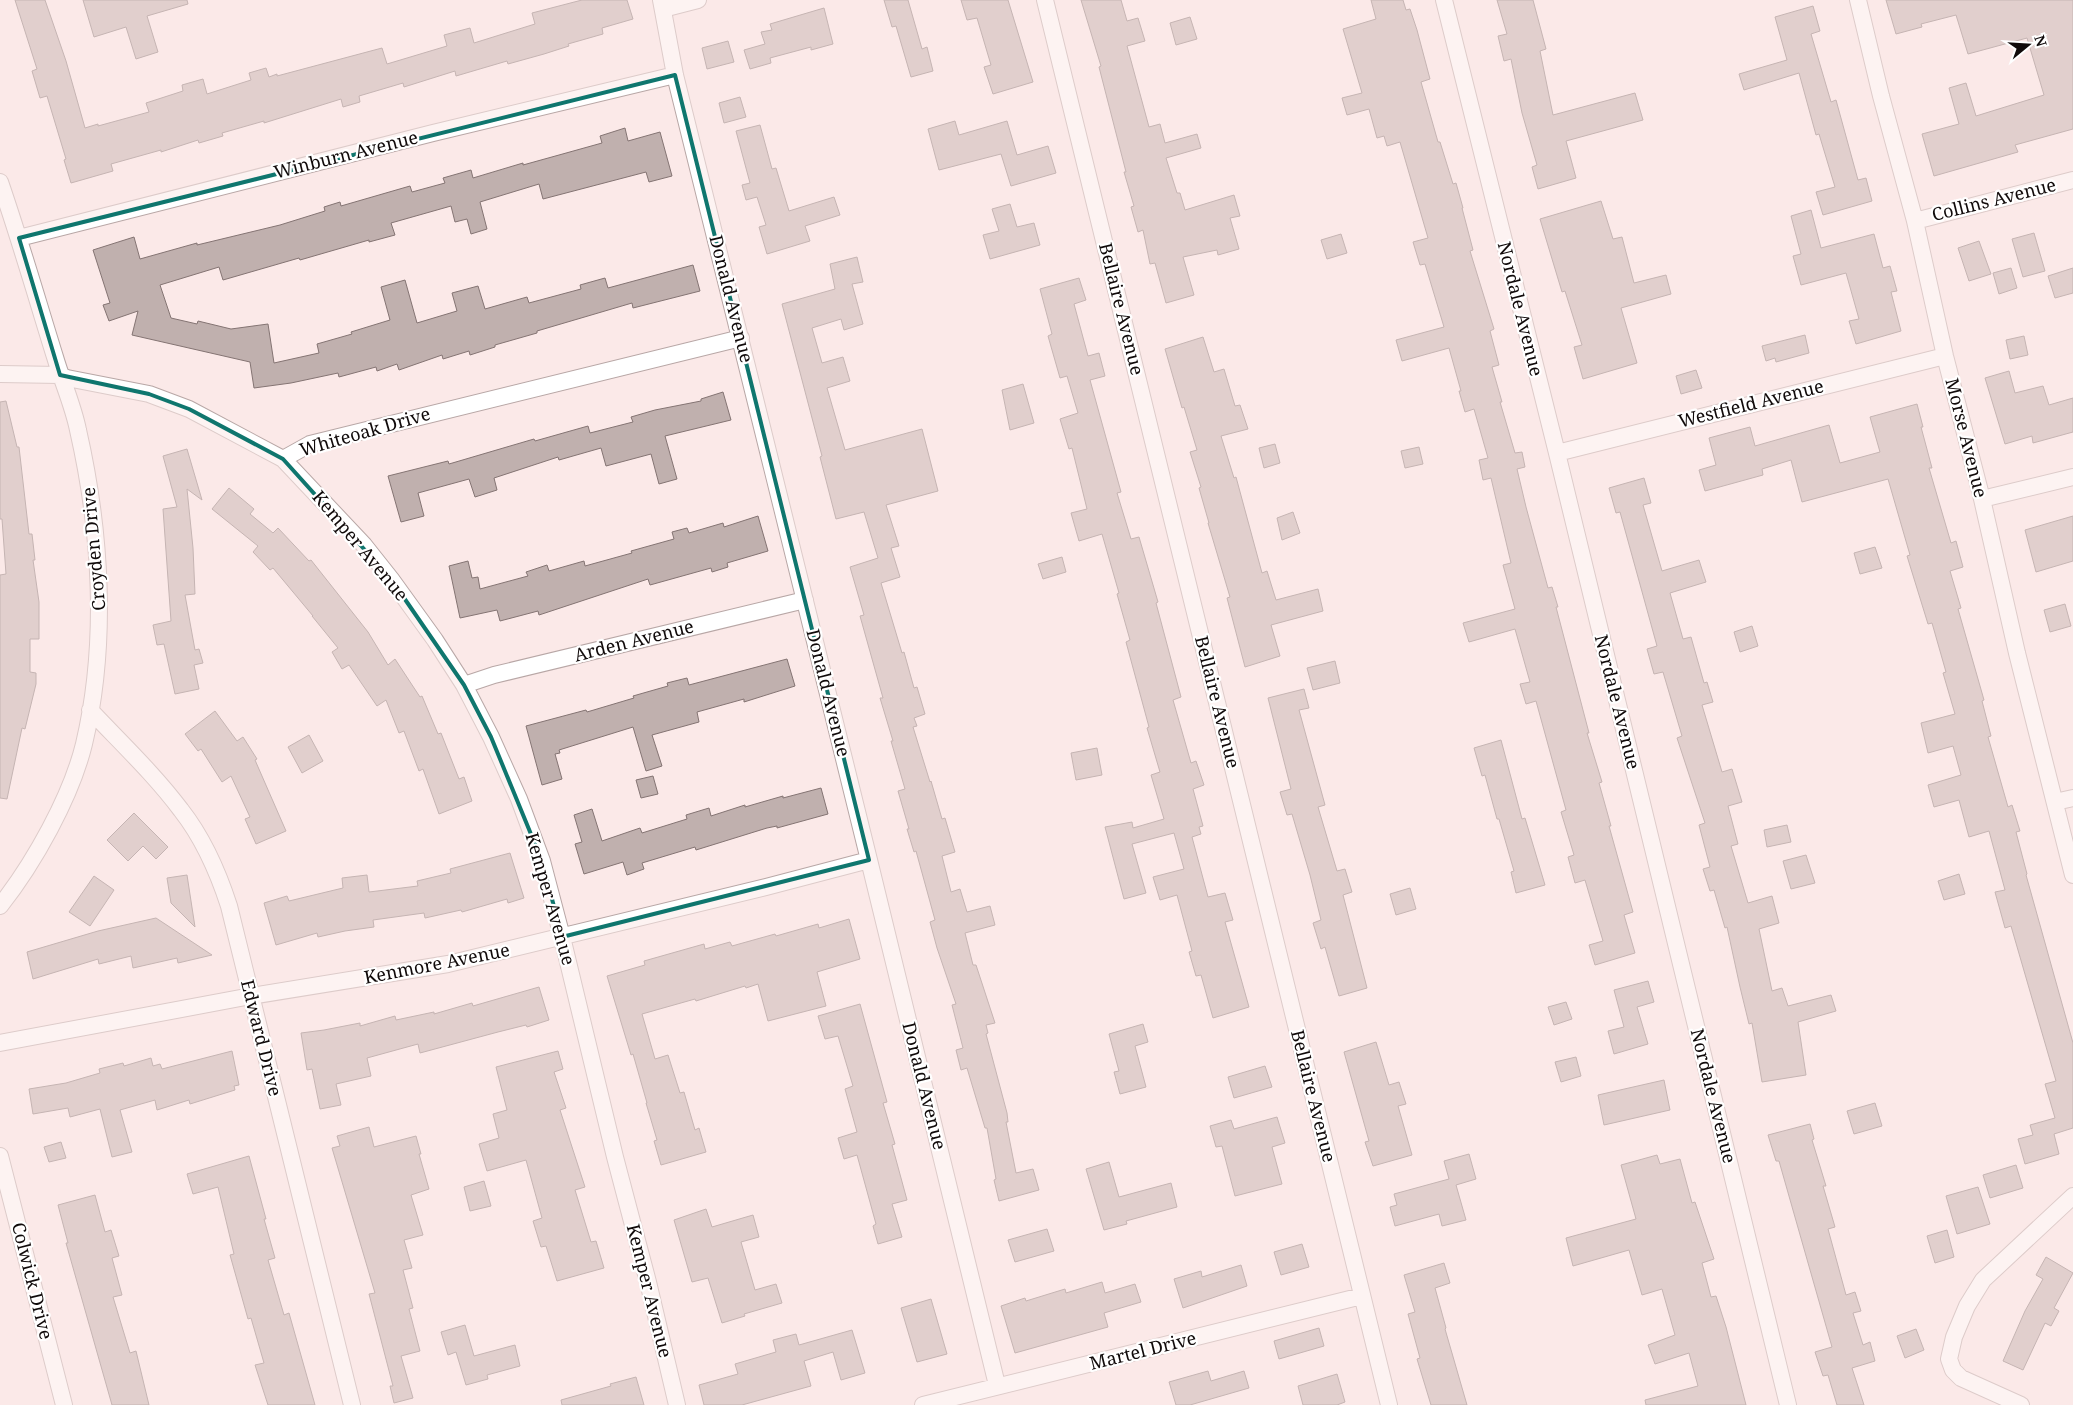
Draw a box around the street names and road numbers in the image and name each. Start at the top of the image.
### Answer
street label: Winburn Avenue [271,125,420,184]
street label: Collins Avenue [1929,172,2058,226]
street label: Donald Avenue [704,232,759,365]
street label: Nordale Avenue [1493,239,1549,379]
street label: Bellaire Avenue [1094,240,1150,377]
street label: Westfield Avenue [1676,373,1826,433]
street label: Morse Avenue [1941,375,1993,500]
street label: Whiteoak Drive [296,401,433,461]
street label: Kemper Avenue [308,485,414,606]
street label: Croyden Drive [76,486,110,612]
street label: Arden Avenue [571,614,696,666]
street label: Donald Avenue [801,626,856,759]
street label: Nordale Avenue [1590,632,1646,772]
street label: Bellaire Avenue [1190,633,1246,770]
street label: Kemper Avenue [521,830,581,968]
street label: Kenmore Avenue [362,937,512,989]
street label: Edward Drive [236,977,288,1099]
street label: Donald Avenue [897,1019,952,1152]
street label: Nordale Avenue [1686,1026,1742,1166]
street label: Bellaire Avenue [1286,1027,1342,1164]
street label: Colwick Drive [7,1220,59,1342]
street label: Kemper Avenue [622,1221,678,1360]
street label: Martel Drive [1087,1325,1199,1375]

